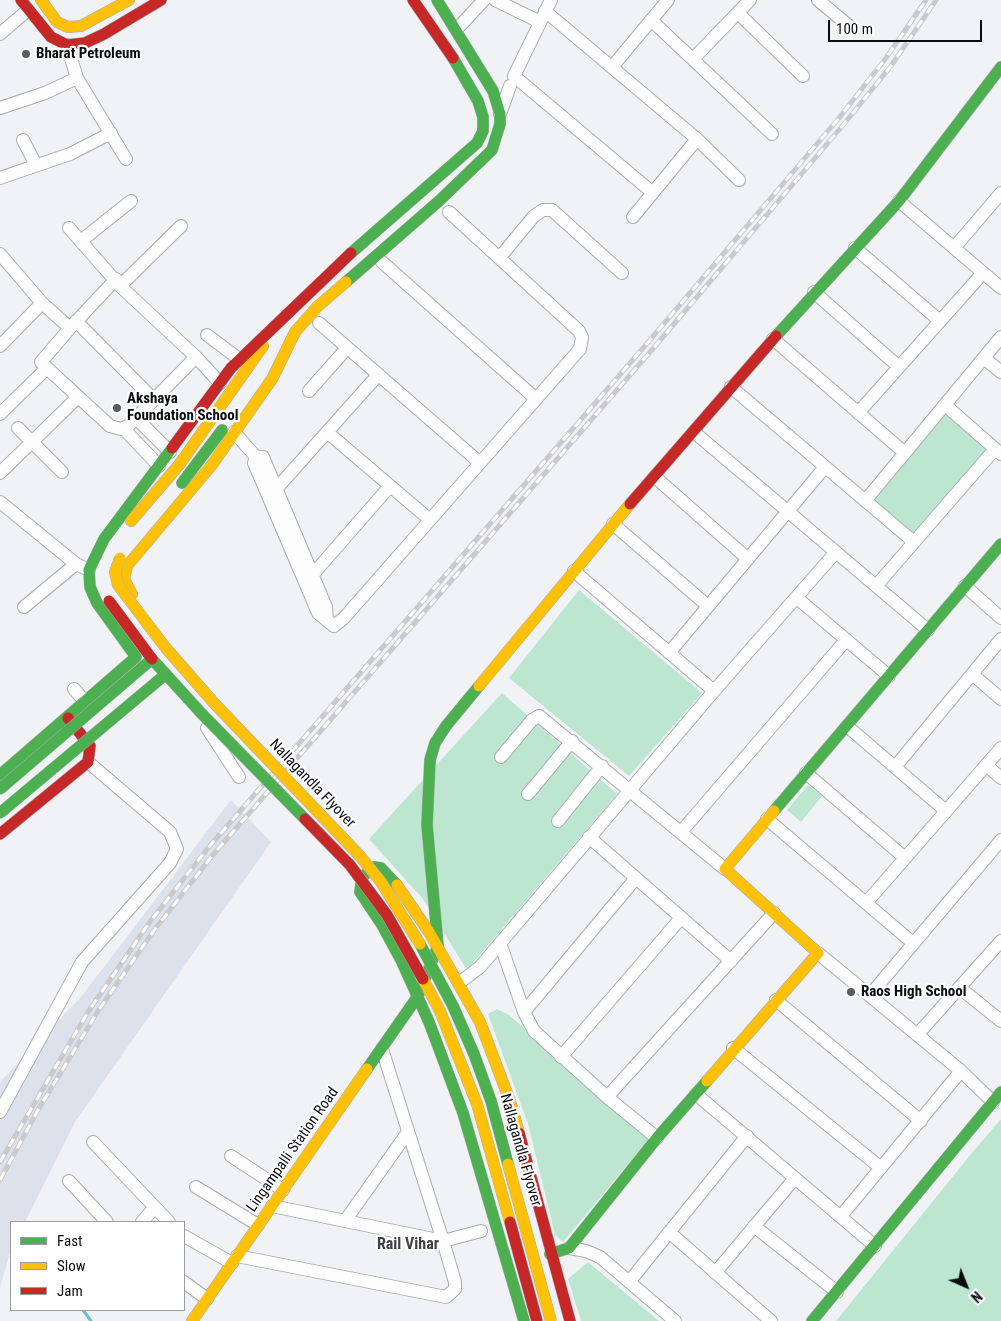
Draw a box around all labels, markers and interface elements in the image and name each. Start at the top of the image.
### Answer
scale bar [831,10,985,42]
text: 100 m [836,20,873,38]
place label: Bharat Petroleum [36,45,141,63]
marker: Bharat Petroleum [20,48,32,60]
place label: Akshaya Foundation School [127,390,238,425]
marker: Akshaya Foundation School [111,402,123,414]
street label: Nallagandla Flyover [265,736,359,832]
place label: Raos High School [861,983,967,1001]
marker: Raos High School [845,986,857,998]
street label: Lingampalli Station Road [243,1084,343,1216]
street label: Nallagandla Flyover [495,1092,545,1208]
legend [10,1221,185,1311]
text: Fast [57,1232,82,1250]
district label: Rail Vihar [377,1235,439,1255]
text: Slow [57,1257,86,1275]
north arrow [941,1261,991,1311]
text: Jam [57,1282,83,1300]
text: N [968,1288,985,1306]

